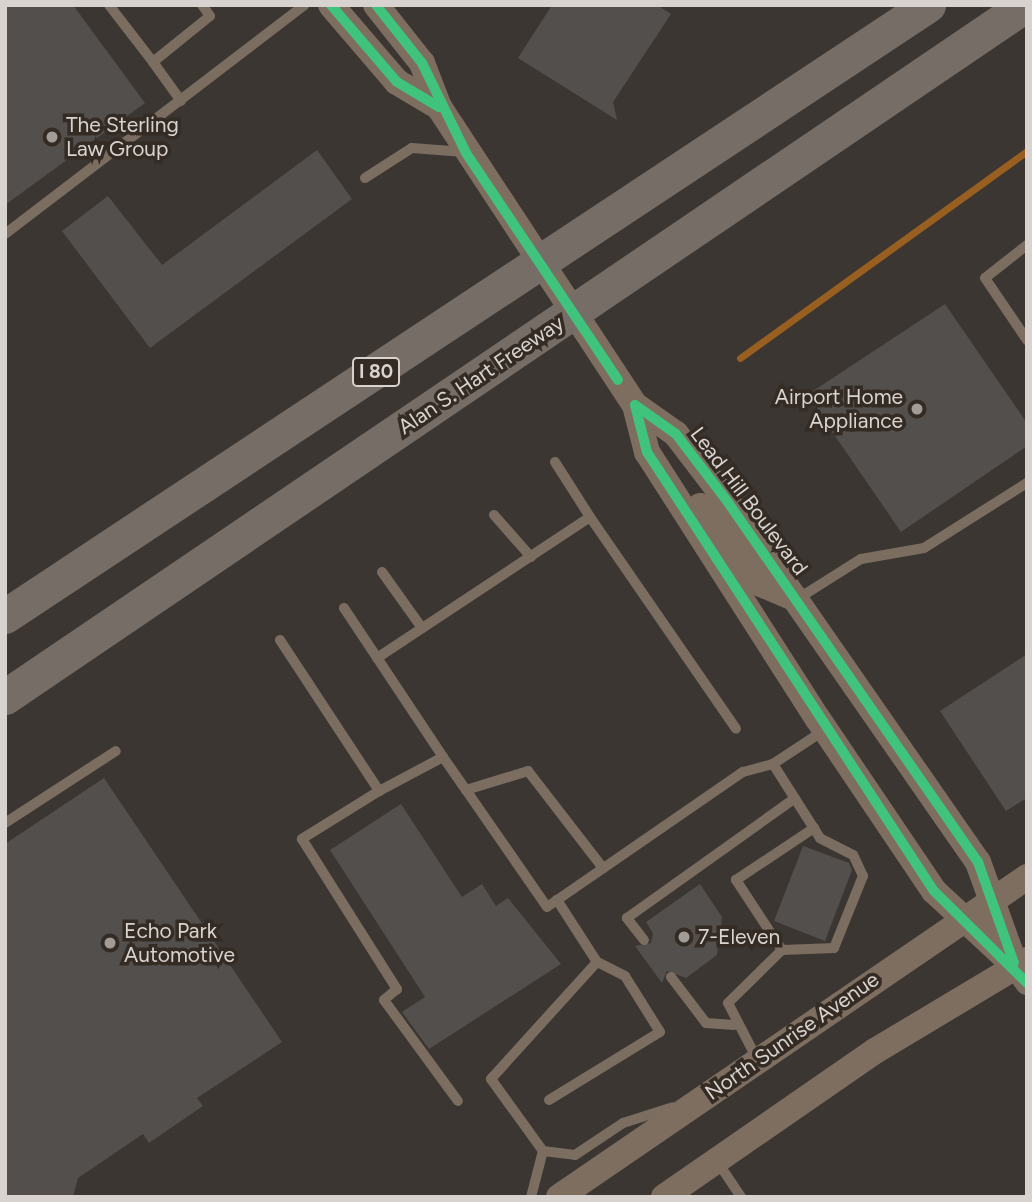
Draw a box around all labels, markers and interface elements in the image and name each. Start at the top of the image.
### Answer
place label: The Sterling Law Group [66,112,179,162]
marker: The Sterling Law Group [44,129,60,145]
street label: Alan S. Hart Freeway [393,310,569,440]
road number: I 80 [352,356,400,388]
place label: Airport Home Appliance [775,384,903,434]
marker: Airport Home Appliance [909,401,925,417]
street label: Lead Hill Boulevard [685,422,813,580]
place label: Echo Park Automotive [124,918,235,968]
place label: 7-Eleven [698,924,780,950]
marker: 7-Eleven [676,929,692,945]
marker: Echo Park Automotive [102,935,118,951]
street label: North Sunrise Avenue [700,967,884,1105]

